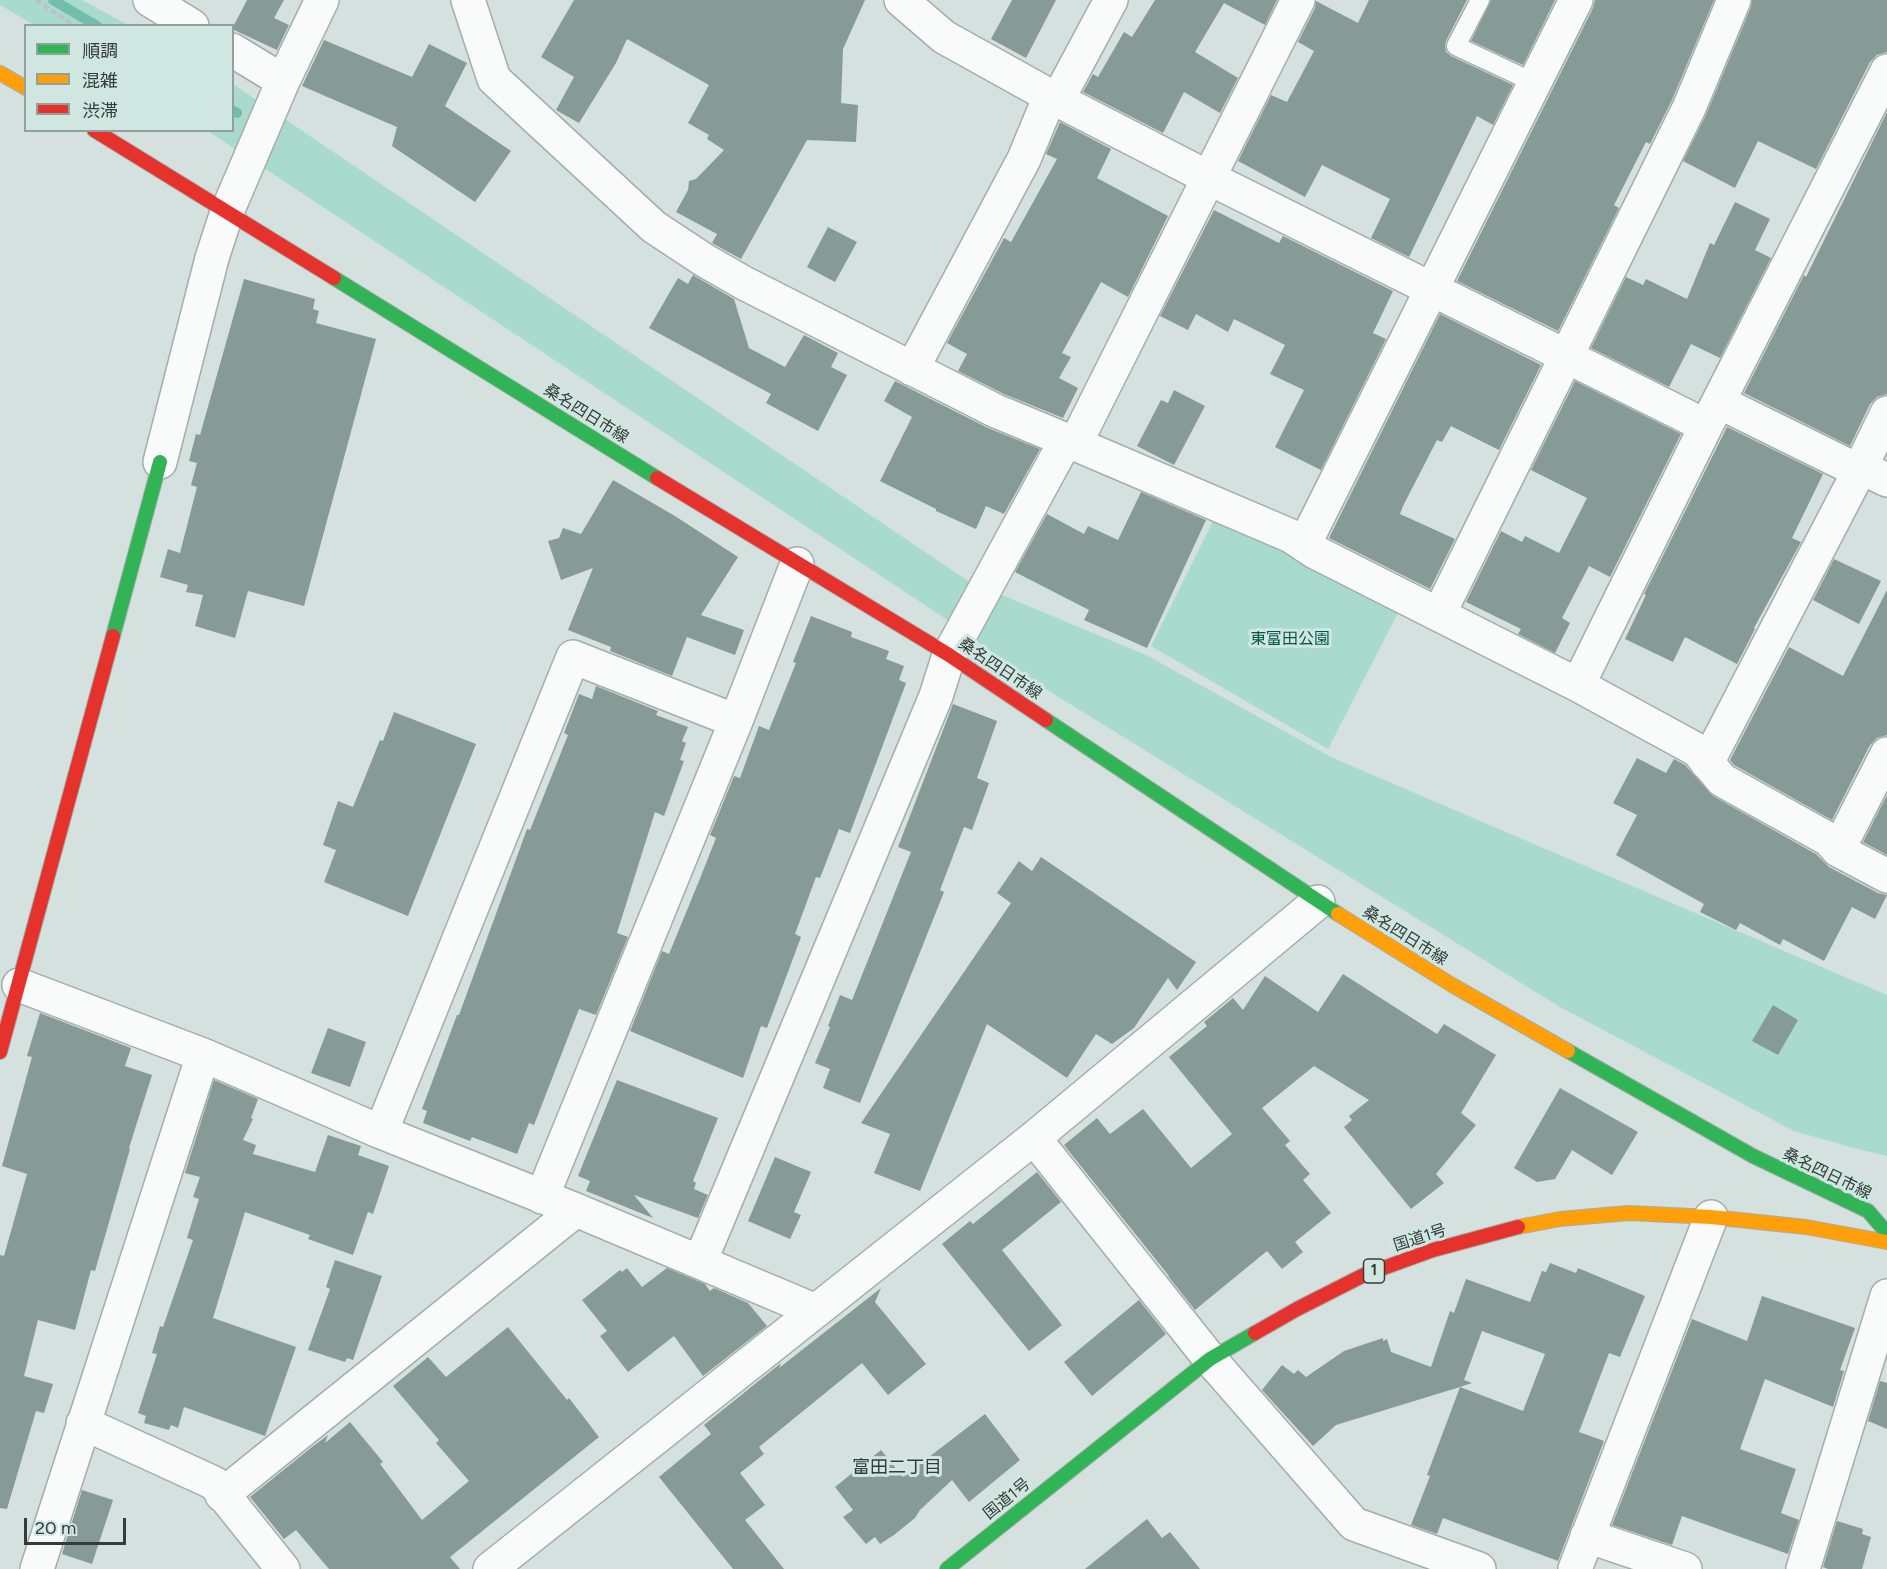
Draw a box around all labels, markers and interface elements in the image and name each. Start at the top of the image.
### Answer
legend [24,24,234,132]
text: 順調 [82,40,118,62]
text: 混雑 [82,70,118,92]
text: 渋滞 [82,100,118,122]
street label: 桑名四日市線 [540,380,632,448]
park label: 東富田公園 [1250,629,1330,649]
street label: 桑名四日市線 [955,634,1045,704]
street label: 桑名四日市線 [1359,902,1451,970]
street label: 桑名四日市線 [1780,1144,1874,1204]
street label: 国道1号 [1391,1220,1449,1256]
road number: 1 [1364,1259,1384,1283]
district label: 富田二丁目 [852,1457,942,1479]
street label: 国道1号 [980,1474,1034,1524]
scale bar [27,1506,129,1544]
text: 20 m [35,1517,76,1539]

